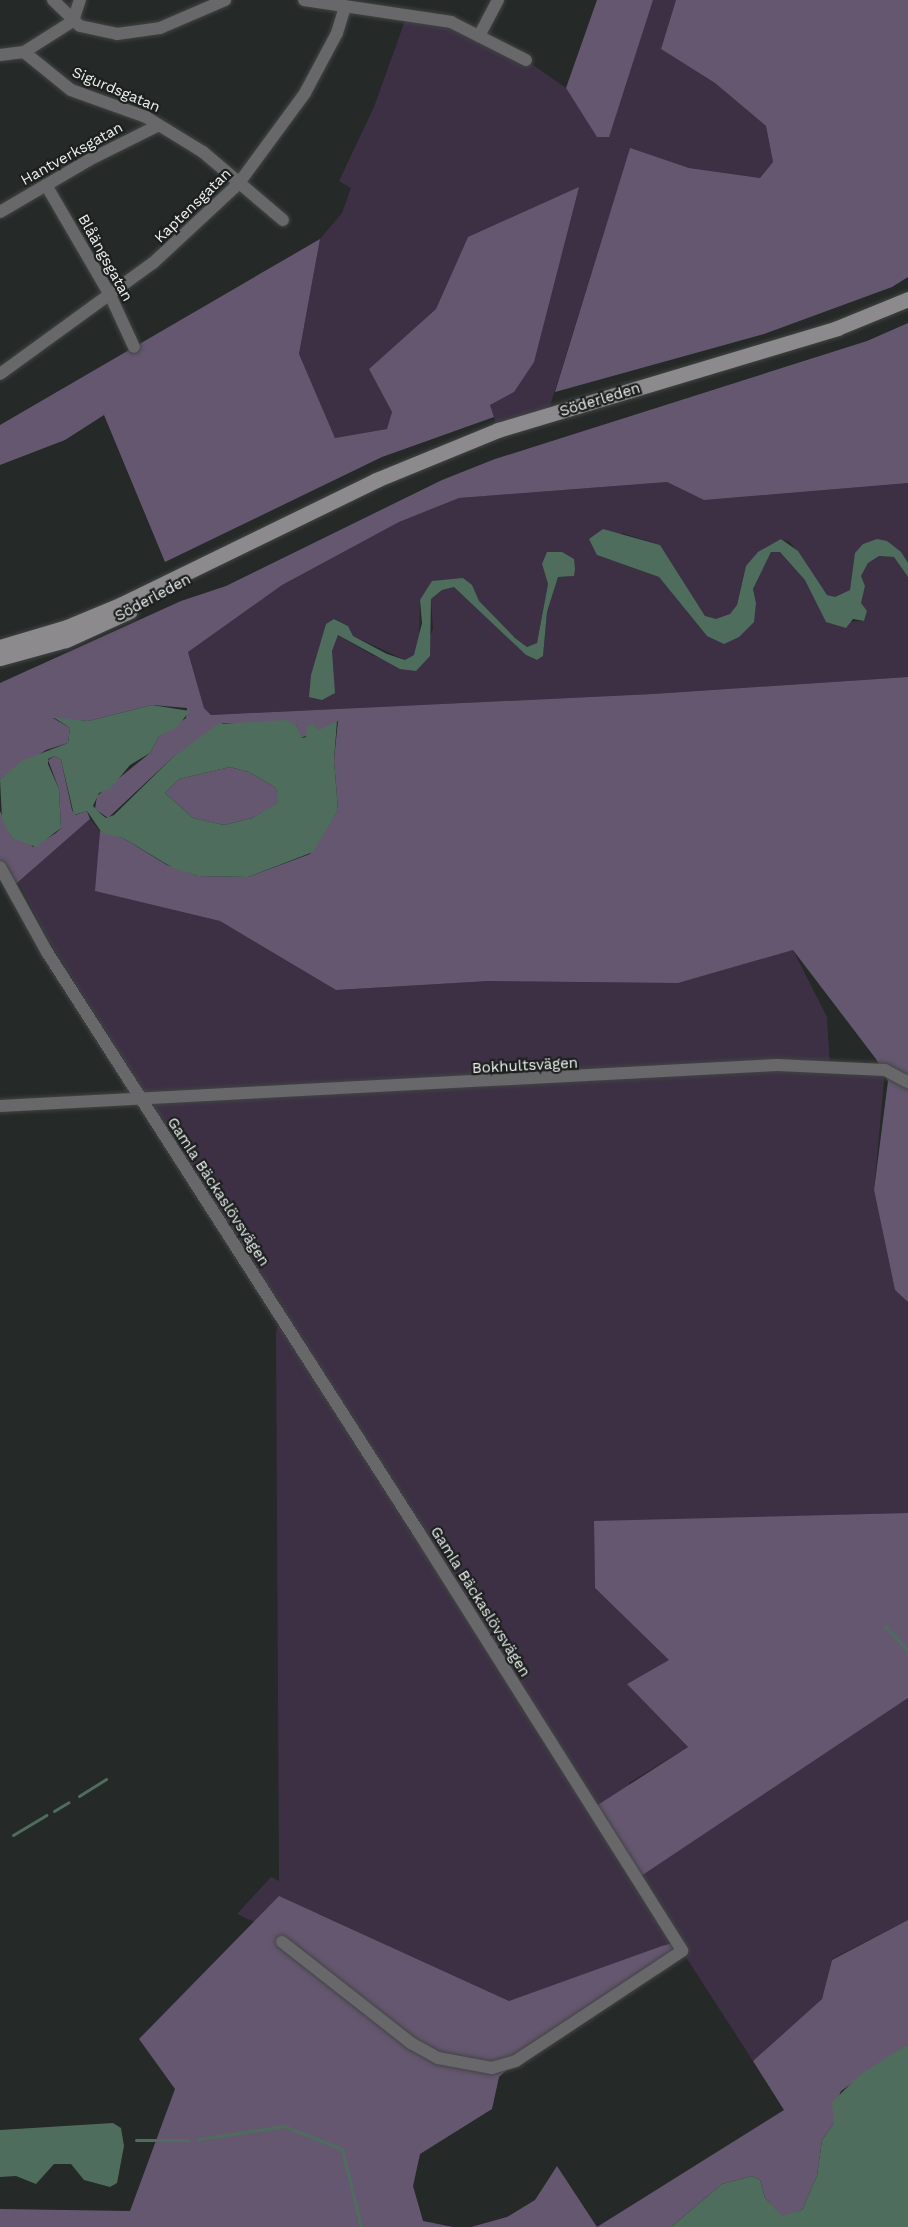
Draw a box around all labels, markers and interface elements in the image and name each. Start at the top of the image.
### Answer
street label: Sigurdsgatan [69,63,163,117]
street label: Hantverksgatan [18,119,126,189]
street label: Kaptensgatan [151,165,235,247]
street label: Blåängsgatan [74,211,136,305]
street label: Söderleden [557,379,643,421]
street label: Söderleden [112,570,194,626]
street label: Bokhultsvägen [472,1054,578,1078]
street label: Gamla Bäckaslövsvägen [163,1114,273,1270]
street label: Gamla Bäckaslövsvägen [426,1523,534,1681]

